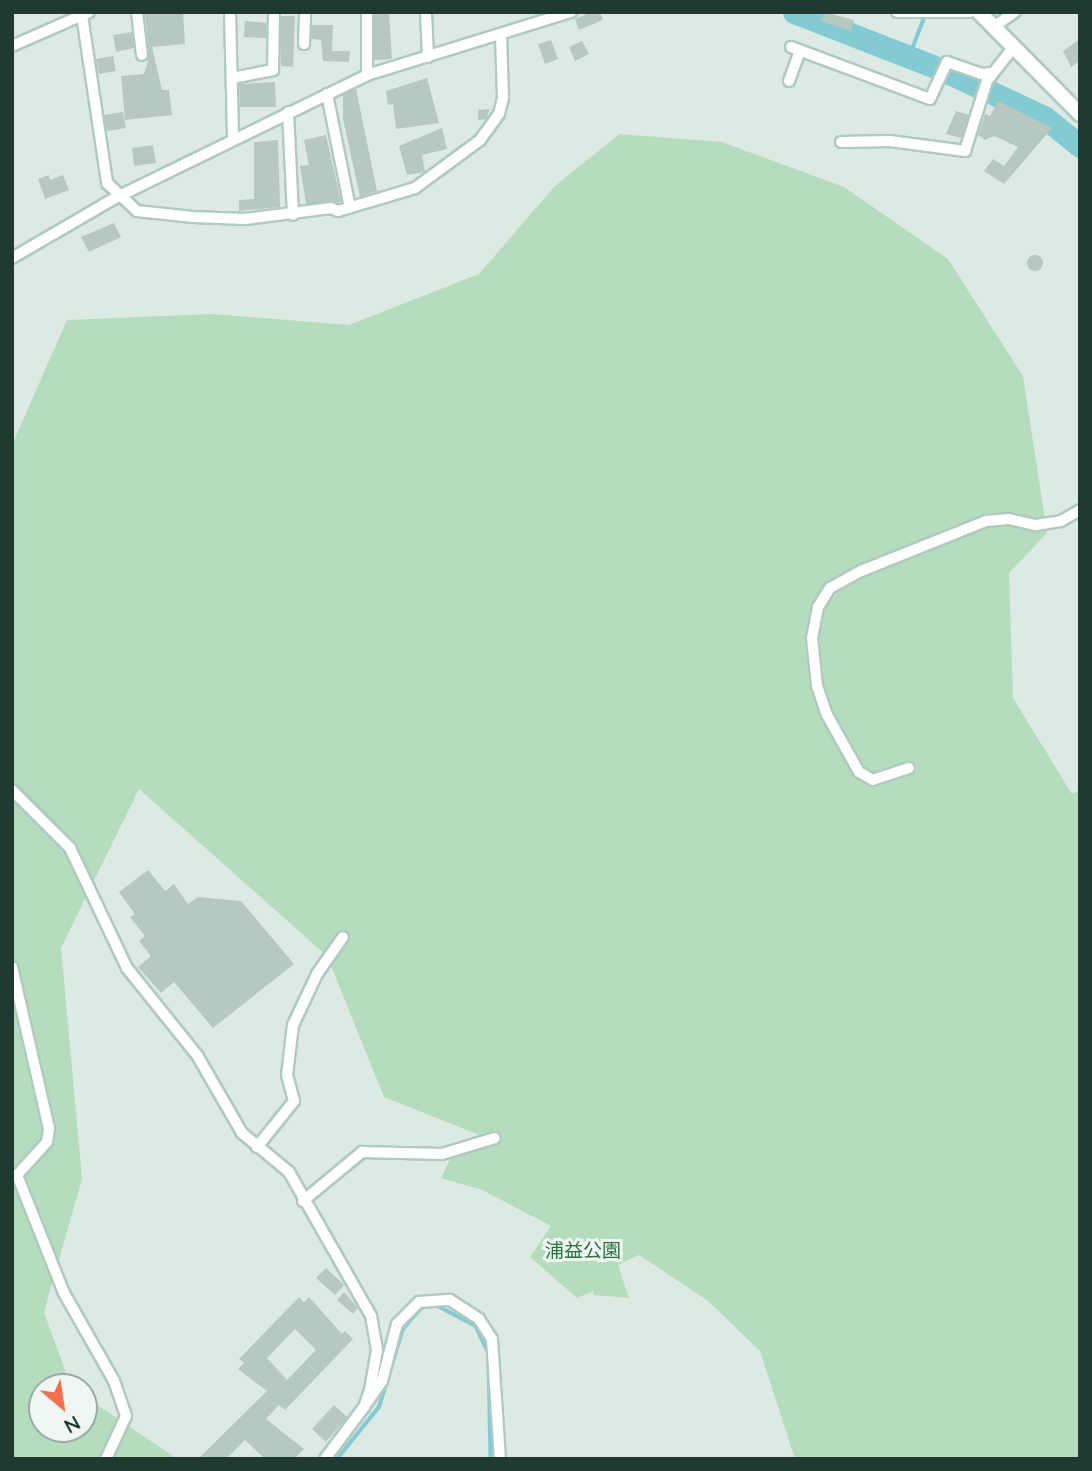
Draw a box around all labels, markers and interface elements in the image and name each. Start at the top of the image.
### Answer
park label: 浦益公園 [545,1239,621,1261]
north arrow [28,1373,98,1443]
text: N [60,1411,84,1439]

